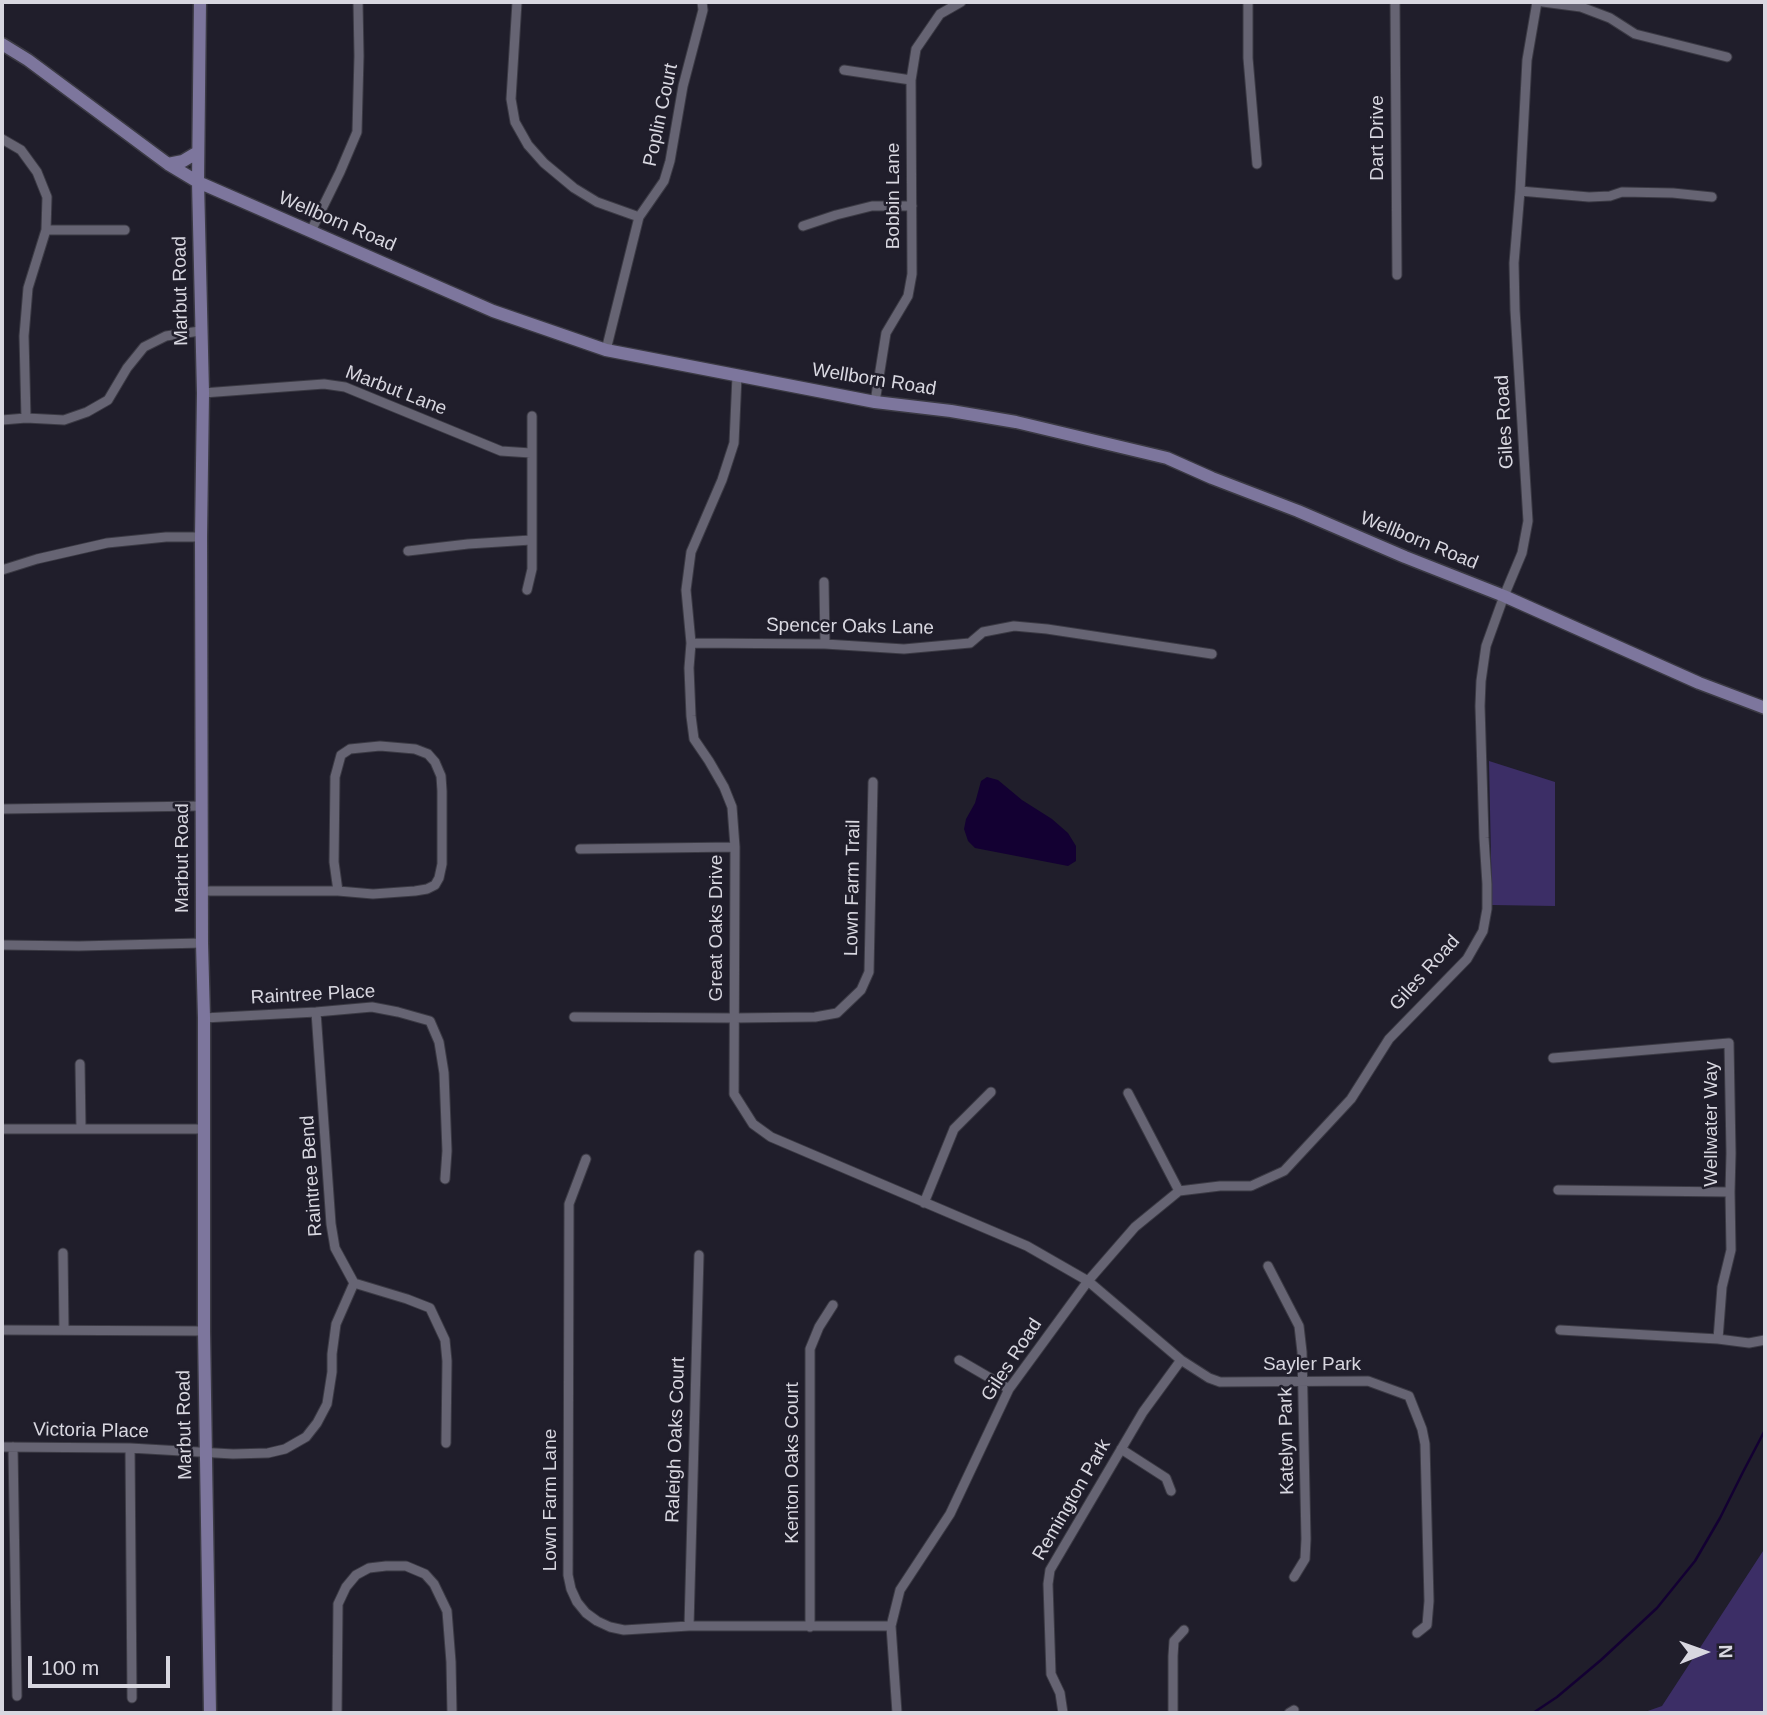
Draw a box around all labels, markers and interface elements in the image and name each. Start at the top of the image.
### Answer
street label: Poplin Court [639,61,683,169]
street label: Dart Drive [1367,95,1389,181]
street label: Bobbin Lane [883,143,905,249]
street label: Wellborn Road [275,187,399,257]
street label: Marbut Road [169,236,193,346]
street label: Wellborn Road [810,359,938,401]
street label: Marbut Lane [342,361,450,421]
street label: Giles Road [1491,374,1519,470]
street label: Wellborn Road [1357,507,1481,575]
street label: Spencer Oaks Lane [766,614,934,640]
street label: Marbut Road [172,803,194,913]
street label: Lown Farm Trail [840,820,866,956]
street label: Great Oaks Drive [706,855,728,1001]
street label: Giles Road [1385,930,1465,1016]
street label: Raintree Place [250,980,376,1010]
street label: Wellwater Way [1701,1061,1723,1187]
street label: Raintree Bend [296,1115,328,1237]
street label: Giles Road [977,1314,1047,1406]
street label: Sayler Park [1263,1354,1361,1376]
street label: Raleigh Oaks Court [662,1357,690,1523]
street label: Marbut Road [173,1370,197,1480]
street label: Kenton Oaks Court [782,1382,804,1544]
street label: Katelyn Park [1275,1387,1299,1495]
street label: Victoria Place [33,1419,149,1443]
street label: Lown Farm Lane [540,1429,562,1571]
street label: Remington Park [1028,1435,1116,1565]
north arrow [1669,1617,1739,1687]
scale bar [32,1642,173,1686]
text: N [1715,1645,1736,1659]
text: 100 m [41,1656,99,1679]

